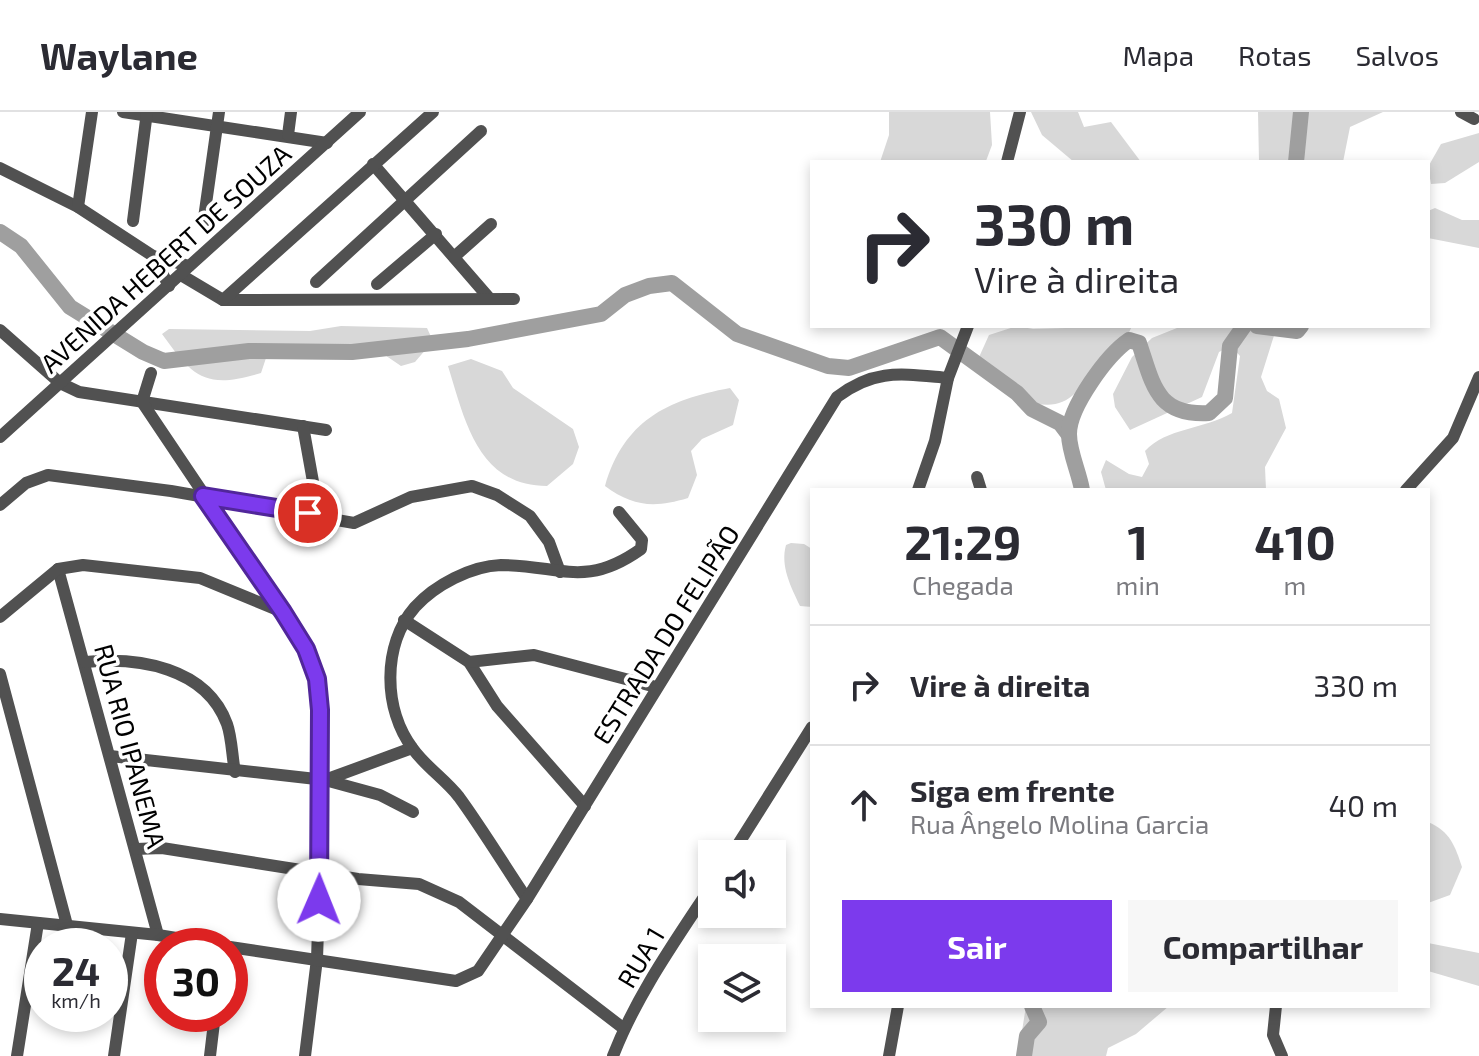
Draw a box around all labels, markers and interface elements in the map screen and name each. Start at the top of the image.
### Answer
text: Waylane [40,32,198,78]
text: Mapa [1123,38,1194,72]
text: Rotas [1238,38,1311,72]
text: Salvos [1355,38,1439,72]
street label: AVENIDA HEBERT DE SOUZA [34,137,296,379]
text: 330 m [974,189,1134,256]
icon: right [842,192,946,296]
text: Vire à direita [974,257,1179,300]
pin [274,479,342,547]
icon: arrive [286,491,330,535]
text: 21:29 [904,512,1021,570]
text: 1 [1127,512,1148,570]
text: 410 [1254,512,1336,570]
street label: ESTRADA DO FELIPÃO [585,519,745,749]
text: Chegada [912,569,1014,600]
text: min [1116,569,1160,600]
text: m [1284,569,1306,600]
street label: RUA RIO IPANEMA [89,641,173,851]
icon: right [842,663,886,707]
text: Vire à direita [910,667,1090,703]
text: 330 m [1314,667,1398,703]
text: Siga em frente [910,772,1115,808]
icon: ahead [842,783,886,827]
text: 40 m [1328,787,1398,823]
text: Rua Ângelo Molina Garcia [910,808,1209,839]
map controls [698,840,786,1032]
button: sound [698,840,786,928]
position arrow [277,858,361,942]
button: Sair [842,900,1112,992]
button: Compartilhar [1128,900,1398,992]
street label: RUA 1 [610,921,670,993]
speed limit sign: 30 [144,928,248,1032]
button: layers [698,944,786,1032]
text: 24 [52,946,100,994]
text: km/h [51,988,101,1012]

